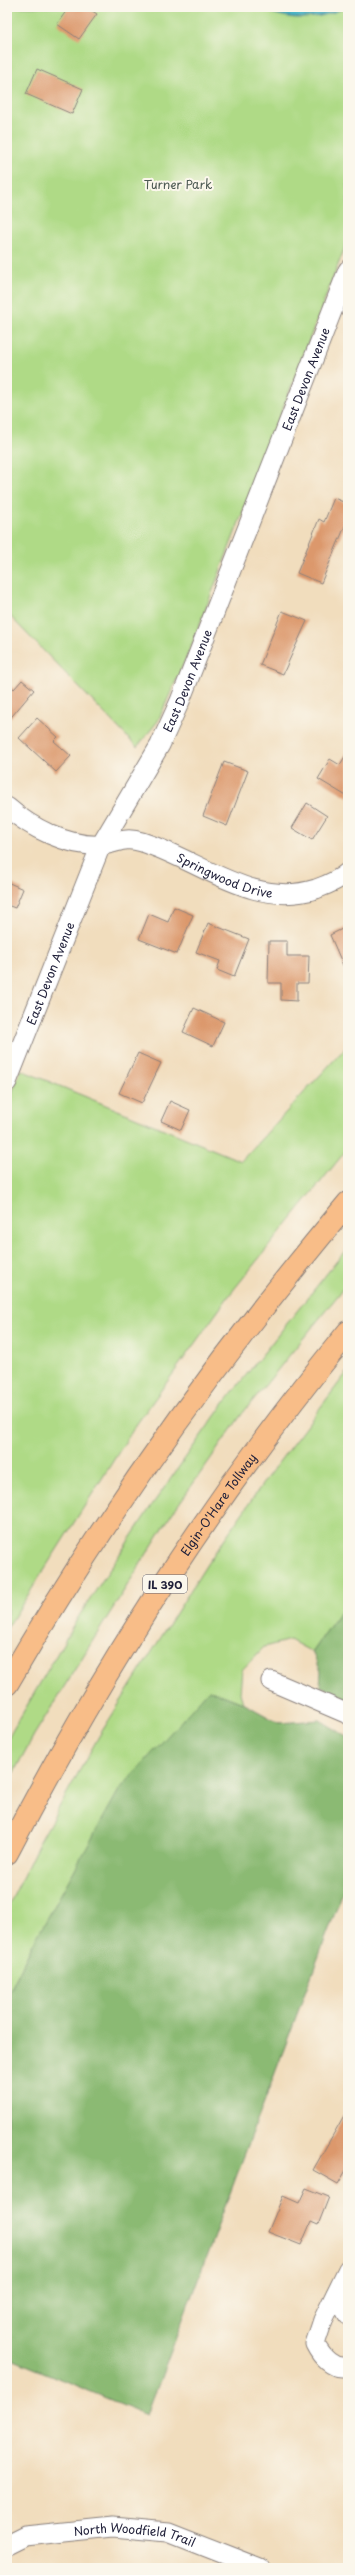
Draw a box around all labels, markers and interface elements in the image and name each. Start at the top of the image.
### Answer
park label: Turner Park [144,175,212,193]
street label: East Devon Avenue [277,325,334,433]
street label: East Devon Avenue [158,627,216,735]
street label: Springwood Drive [174,848,274,902]
street label: East Devon Avenue [22,919,79,1027]
street label: Elgin-O'Hare Tollway [176,1449,260,1559]
road number: IL 390 [143,1575,187,1593]
street label: North Woodfield Trail [73,2518,198,2551]

